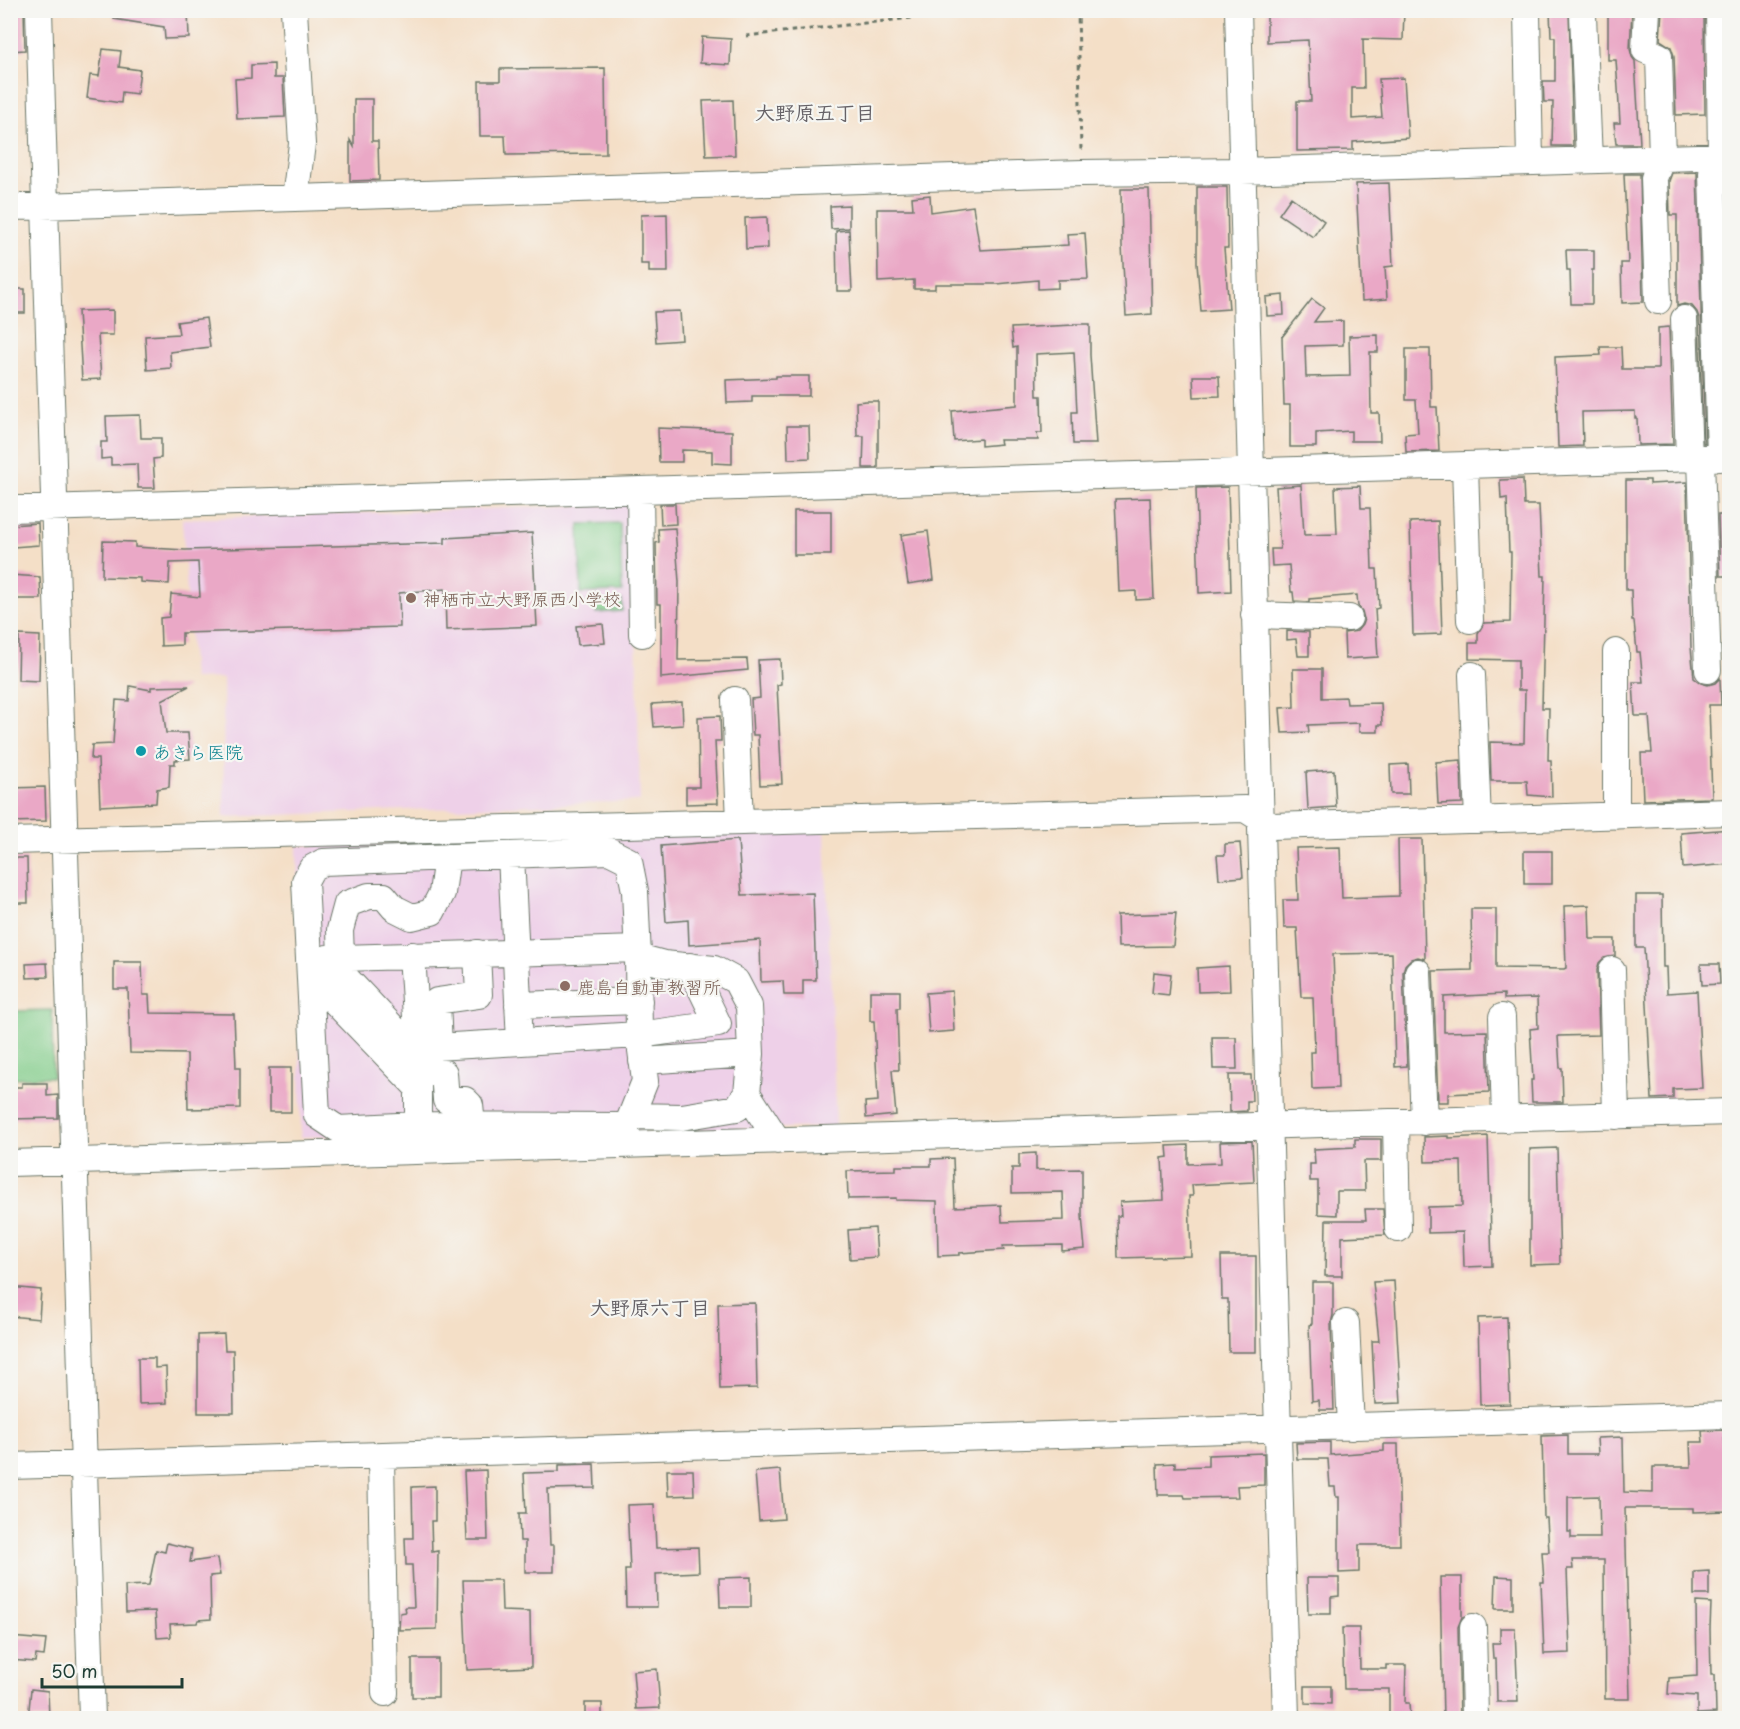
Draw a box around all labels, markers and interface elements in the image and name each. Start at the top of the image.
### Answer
district label: 大野原五丁目 [755,97,875,127]
place label: 神栖市立大野原西小学校 [423,585,621,612]
marker: 神栖市立大野原西小学校 [404,591,418,605]
place label: あきら医院 [153,738,243,765]
marker: あきら医院 [134,744,148,758]
place label: 鹿島自動車教習所 [577,973,721,1000]
marker: 鹿島自動車教習所 [558,979,572,993]
district label: 大野原六丁目 [590,1292,710,1322]
scale bar [42,1651,182,1689]
text: 50 m [51,1657,98,1684]

